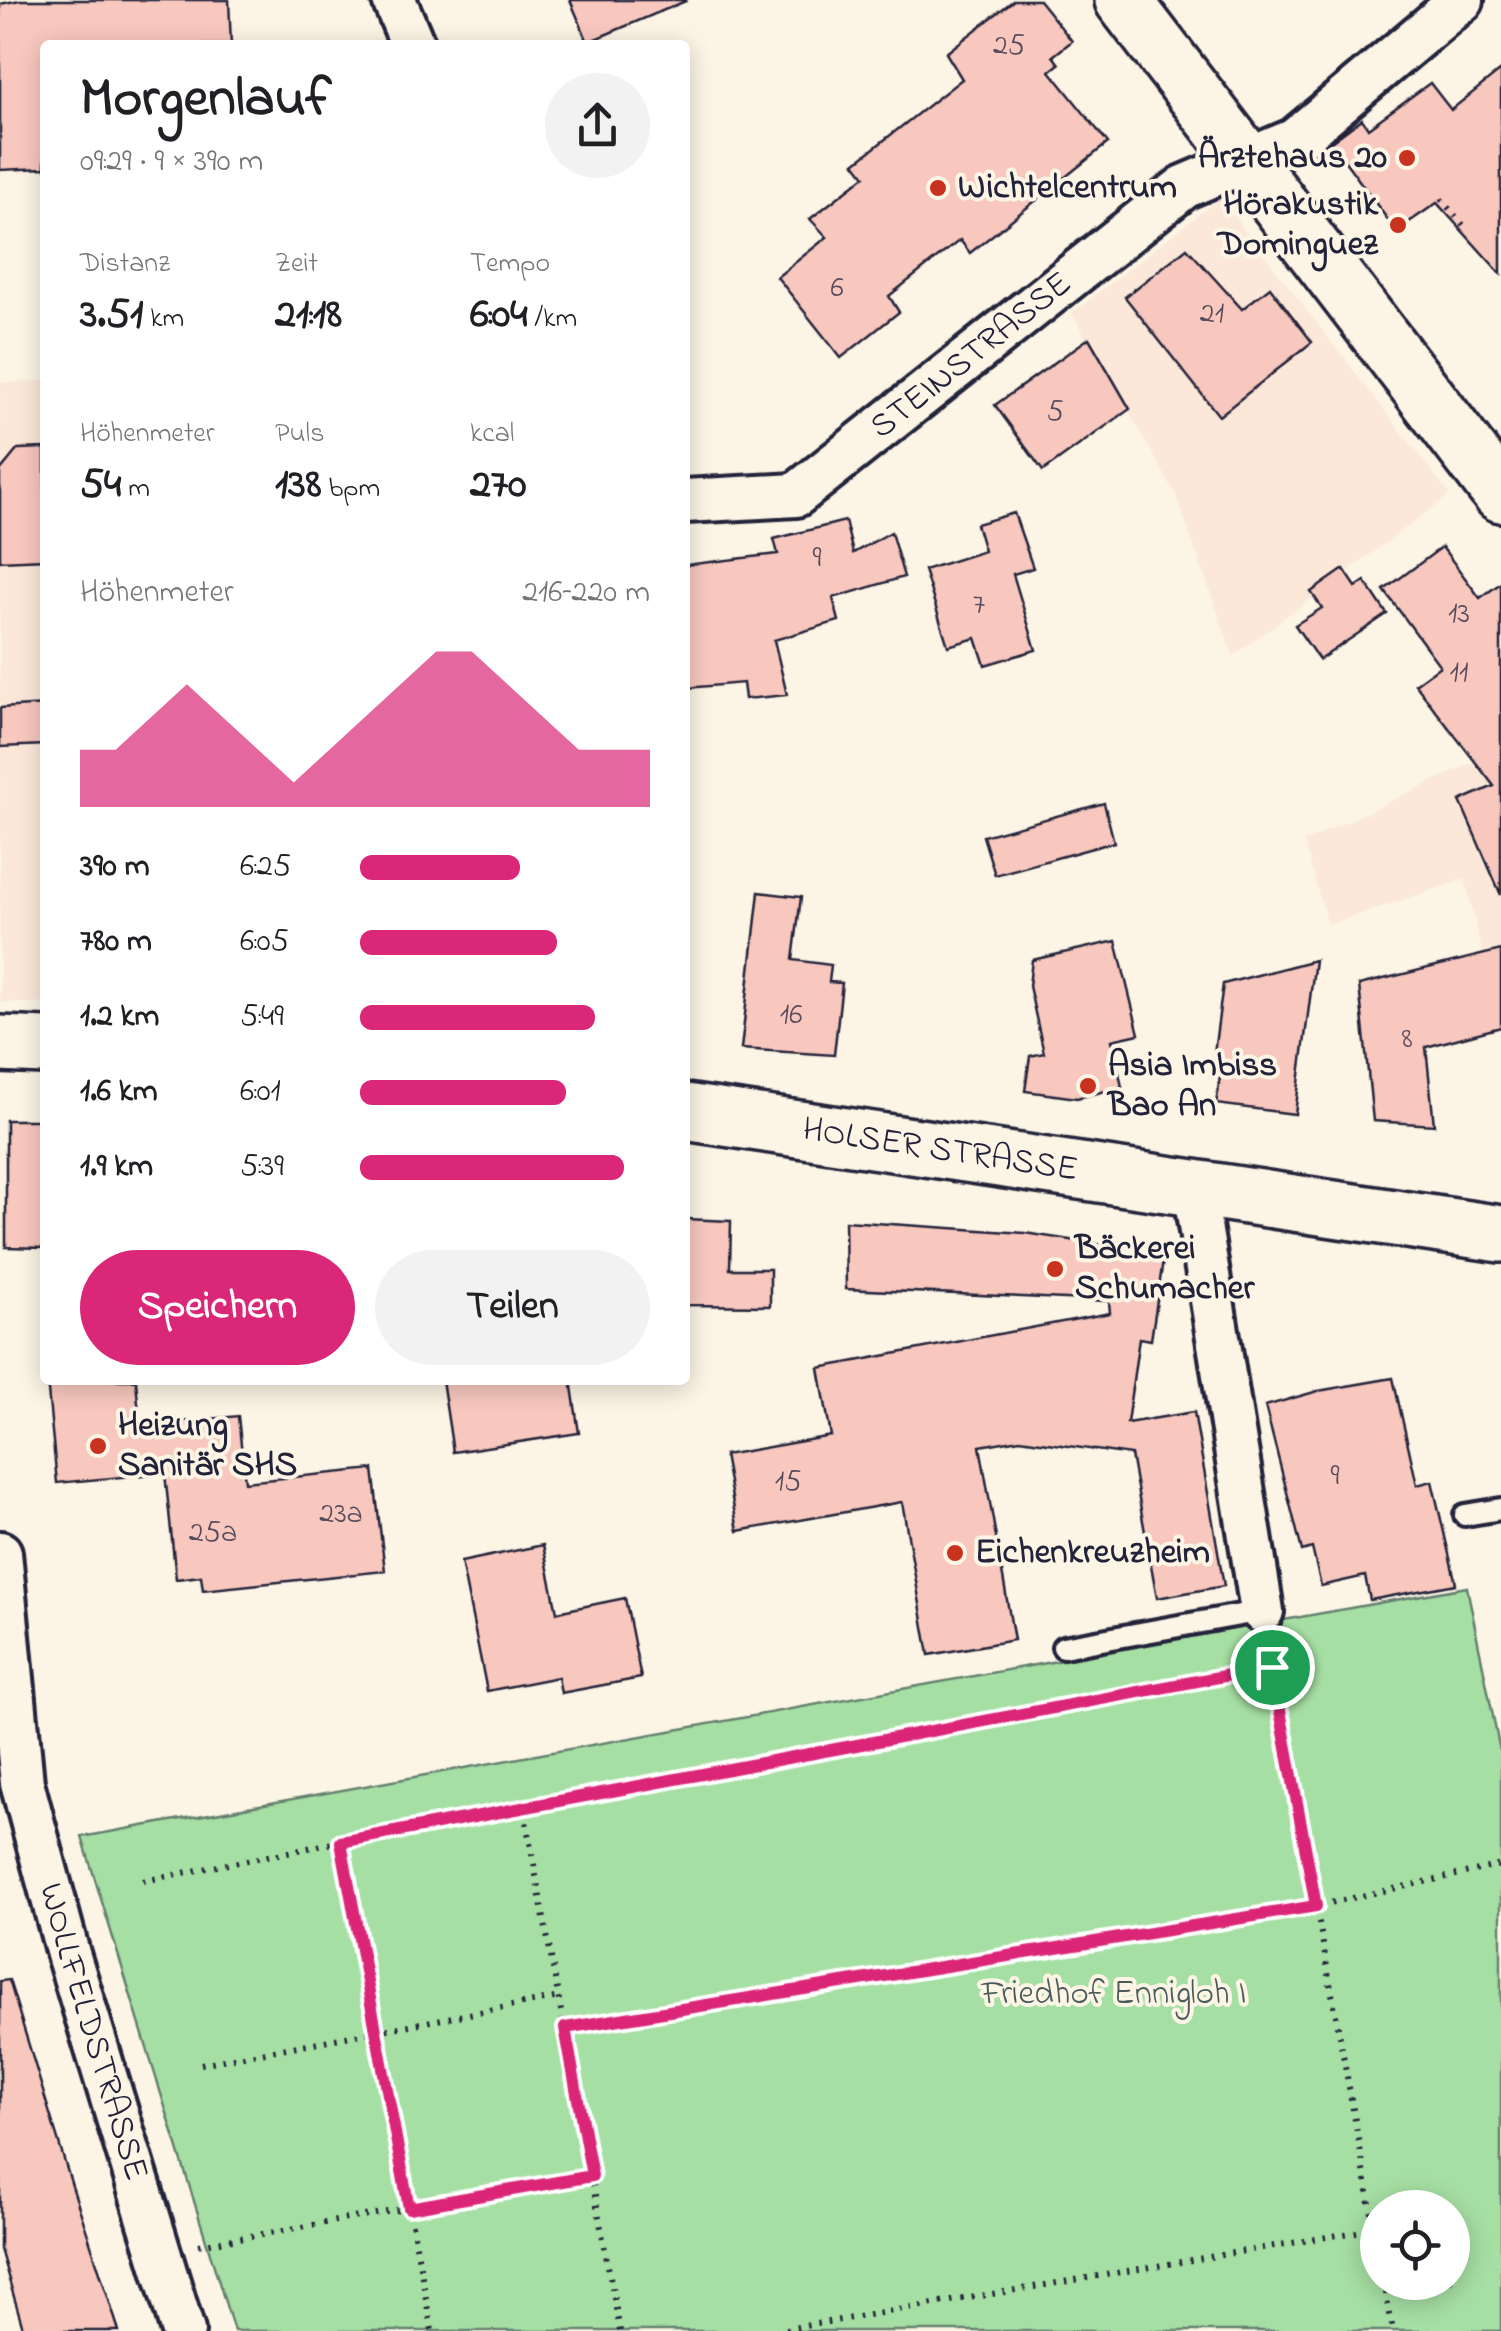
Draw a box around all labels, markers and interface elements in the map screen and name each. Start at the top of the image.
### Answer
house number: 25 [993,25,1025,69]
text: Morgenlauf [80,61,331,141]
button: share [545,73,650,178]
place label: Ärztehaus 20 [1198,133,1387,184]
text: 09:29 · 9 × 390 m [80,139,263,186]
marker: Ärztehaus 20 [1396,147,1418,169]
place label: Wichtelcentrum [958,163,1177,214]
marker: Wichtelcentrum [927,177,949,199]
place label: Hörakustik Dominguez [1215,180,1379,272]
marker: Hörakustik Dominguez [1387,214,1409,236]
text: Distanz [80,244,170,285]
text: Zeit [275,244,318,285]
text: Tempo [470,244,550,285]
street label: STEINSTRASSE [859,260,1083,452]
house number: 6 [830,267,844,311]
text: 3.51 [80,285,143,346]
text: 21:18 [275,285,342,346]
text: 6:04 [470,285,528,346]
house number: 21 [1200,293,1224,337]
text: km [143,299,184,340]
text: /km [528,299,577,340]
house number: 5 [1046,391,1064,435]
text: Höhenmeter [80,414,215,455]
text: Puls [275,414,324,455]
text: kcal [470,414,515,455]
text: 54 [80,455,121,516]
text: 138 [275,455,321,516]
text: 270 [470,455,526,516]
text: m [121,469,150,510]
text: bpm [321,469,380,510]
house number: 9 [812,537,822,581]
text: Höhenmeter [80,570,234,617]
text: 216–220 m [522,570,650,617]
house number: 7 [973,584,985,628]
house number: 13 [1448,593,1470,637]
house number: 11 [1449,652,1469,696]
text: 390 m [80,844,150,891]
text: 6:25 [240,844,291,891]
text: 780 m [80,919,152,966]
text: 6:05 [240,919,289,966]
text: 1.2 km [80,994,159,1041]
text: 5:49 [240,994,284,1041]
house number: 16 [780,994,802,1038]
house number: 8 [1401,1018,1413,1062]
place label: Asia Imbiss Bao An [1106,1041,1277,1132]
text: 1.6 km [80,1069,158,1116]
text: 6:01 [240,1069,281,1116]
marker: Asia Imbiss Bao An [1077,1075,1099,1097]
street label: HOLSER STRASSE [799,1104,1081,1196]
text: 1.9 km [80,1144,153,1191]
text: 5:39 [240,1144,284,1191]
place label: Bäckerei Schumacher [1073,1224,1255,1315]
button: Speichern [80,1250,355,1365]
button: Teilen [375,1250,650,1365]
marker: Bäckerei Schumacher [1044,1258,1066,1280]
place label: Heizung Sanitär SHS [118,1401,297,1492]
marker: Heizung Sanitär SHS [87,1435,109,1457]
house number: 9 [1330,1455,1340,1499]
house number: 15 [775,1461,801,1505]
house number: 23a [319,1493,363,1537]
house number: 25a [189,1512,237,1556]
place label: Eichenkreuzheim [975,1528,1210,1579]
marker: Eichenkreuzheim [944,1542,966,1564]
pin [1230,1625,1315,1710]
icon: arrive [1245,1640,1300,1695]
street label: WOLLFELDSTRASSE [25,1878,161,2187]
park label: Friedhof Ennigloh I [980,1969,1247,2020]
map controls [1360,2190,1470,2300]
button: locate [1360,2190,1470,2300]

